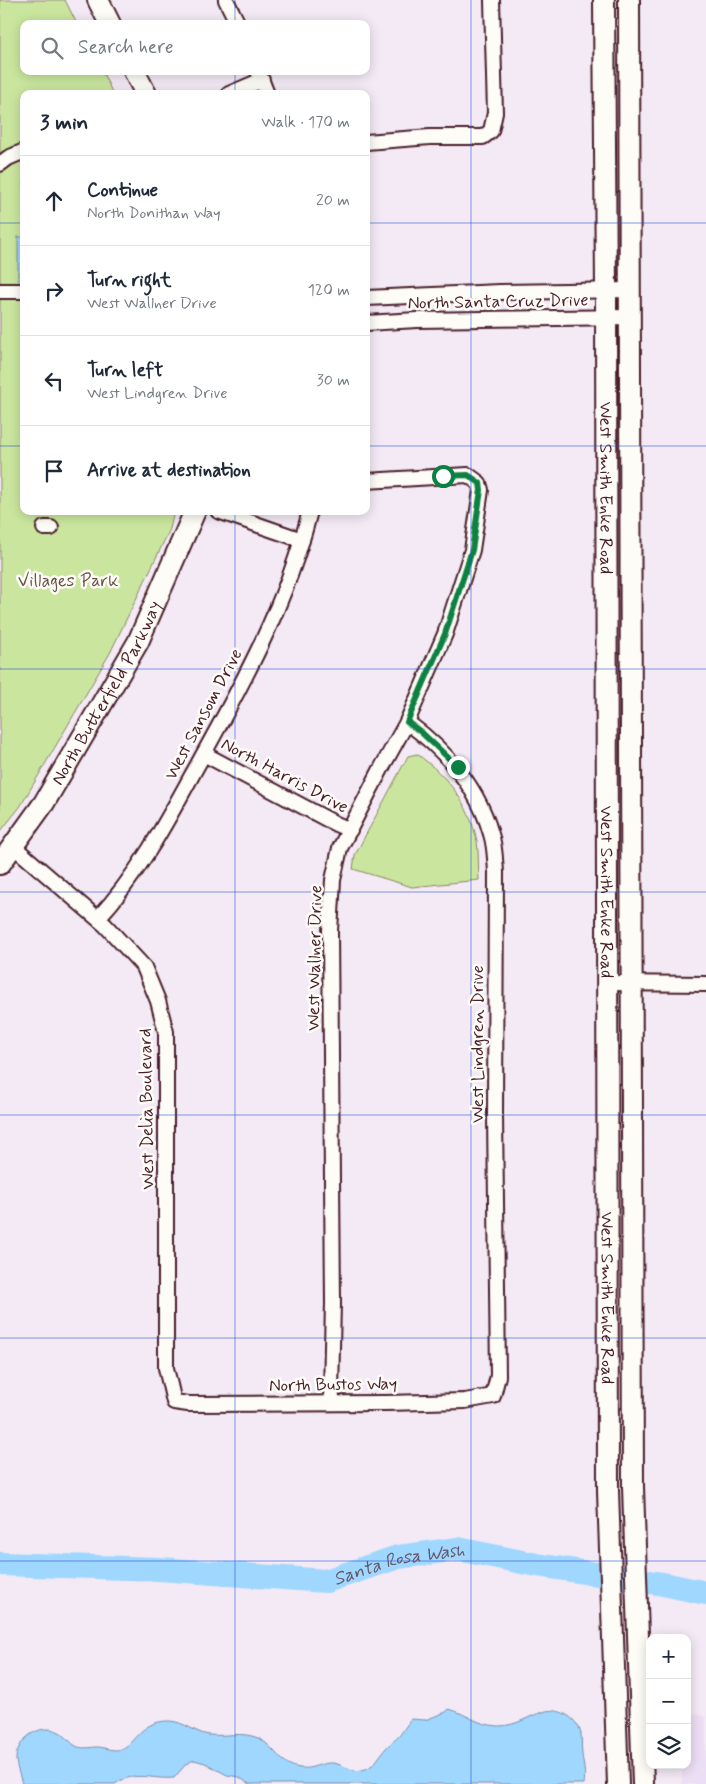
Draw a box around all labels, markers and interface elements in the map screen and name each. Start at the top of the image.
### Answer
search box [20,20,370,75]
icon: search [38,34,66,62]
text: Search here [78,35,174,60]
text: 3 min [40,109,88,137]
text: Walk · 170 m [261,112,350,133]
text: Continue [87,178,158,203]
icon: ahead [40,187,68,215]
text: 20 m [316,190,350,211]
text: North Donithan Way [87,203,221,224]
text: Turn right [87,268,171,293]
icon: right [40,277,68,305]
text: 120 m [308,280,350,301]
street label: North Santa Cruz Drive [407,288,589,316]
text: West Wallner Drive [87,293,217,314]
text: Turn left [87,358,163,383]
icon: left [40,367,68,395]
text: 30 m [317,370,350,391]
text: West Lindgren Drive [87,383,227,404]
street label: West Smith Enke Road [593,402,617,574]
icon: arrive [40,457,68,485]
text: Arrive at destination [87,458,251,483]
route start [432,465,455,488]
park label: Villages Park [18,569,118,593]
street label: North Butterfield Parkway [46,597,168,790]
street label: West Sansom Drive [159,645,249,784]
street label: North Harris Drive [217,732,352,820]
route end [447,756,470,779]
street label: West Smith Enke Road [594,806,618,978]
street label: West Wallner Drive [302,885,328,1031]
street label: West Lindgren Drive [466,965,490,1123]
street label: West Delia Boulevard [134,1028,160,1190]
street label: West Smith Enke Road [595,1212,619,1384]
street label: North Bustos Way [269,1372,397,1398]
water label: Santa Rosa Wash [330,1537,466,1592]
map controls [646,1634,691,1769]
button: + [646,1634,691,1679]
button: − [646,1679,691,1724]
button: layers [646,1724,691,1769]

